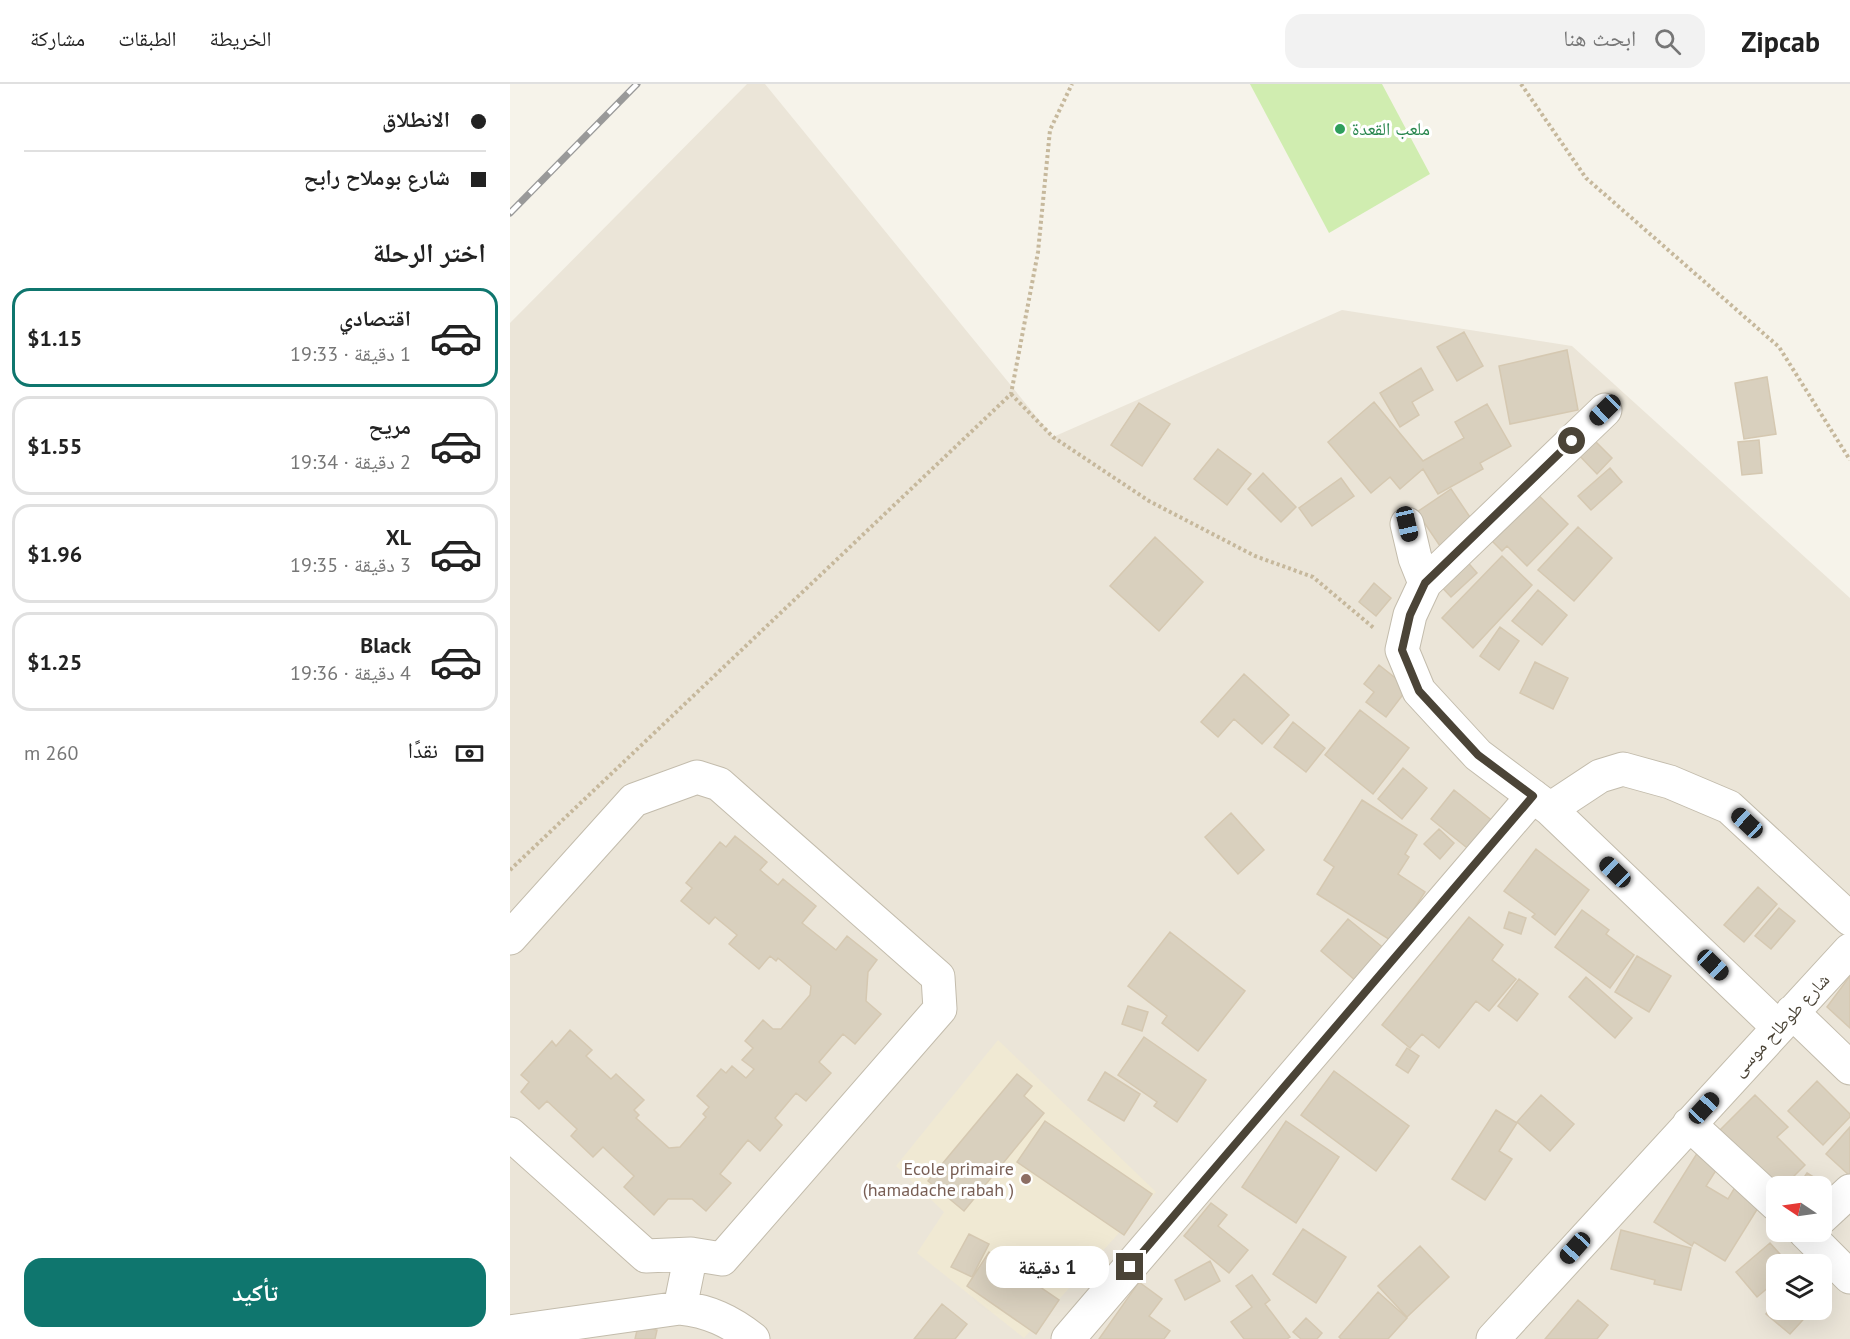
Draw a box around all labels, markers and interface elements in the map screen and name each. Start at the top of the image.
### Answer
search box [1285,14,1705,68]
text: Zipcab [1741,23,1820,60]
text: ابحث هنا [1563,24,1636,52]
text: مشاركة [30,25,85,52]
text: الطبقات [118,25,177,52]
text: الخريطة [210,25,271,52]
icon: search [1651,25,1684,58]
text: الانطلاق [382,105,450,133]
place label: ملعب القعدة [1352,117,1430,140]
marker: ملعب القعدة [1333,122,1347,136]
text: شارع بوملاح رابح [304,163,450,191]
text: اختر الرحلة [373,235,486,269]
text: اقتصادي [339,304,411,332]
icon: car [429,311,483,365]
text: $1.15 [27,324,82,352]
text: 1 دقيقة · 19:33 [290,341,411,367]
car [1586,391,1624,429]
text: مريح [368,412,411,440]
icon: car [429,419,483,473]
route start [1558,427,1585,454]
text: $1.55 [27,432,82,460]
text: 2 دقيقة · 19:34 [290,449,411,475]
car [1394,504,1420,544]
text: XL [386,523,411,551]
icon: car [429,527,483,581]
text: $1.96 [27,540,82,568]
text: 3 دقيقة · 19:35 [290,552,411,578]
text: Black [360,631,411,659]
icon: car [429,635,483,689]
text: $1.25 [27,648,82,676]
text: 4 دقيقة · 19:36 [290,660,411,686]
text: نقدًا [408,736,438,764]
icon: cash [453,737,486,770]
text: 260 m [24,740,78,766]
car [1728,804,1766,842]
car [1596,853,1634,891]
car [1694,946,1732,984]
street label: شارع طوطاح موسى [1727,968,1835,1082]
car [1685,1089,1723,1127]
place label: Ecole primaire (hamadache rabah ) [863,1157,1014,1201]
marker: Ecole primaire (hamadache rabah ) [1019,1172,1033,1186]
north arrow [1766,1176,1832,1242]
map controls [1766,1176,1832,1320]
car [1556,1229,1594,1267]
callout: 1 دقيقة [986,1246,1109,1288]
route end [1116,1253,1143,1280]
text: 1 دقيقة [1018,1254,1077,1280]
button: layers [1766,1254,1832,1320]
button: تأكيد [24,1258,486,1327]

